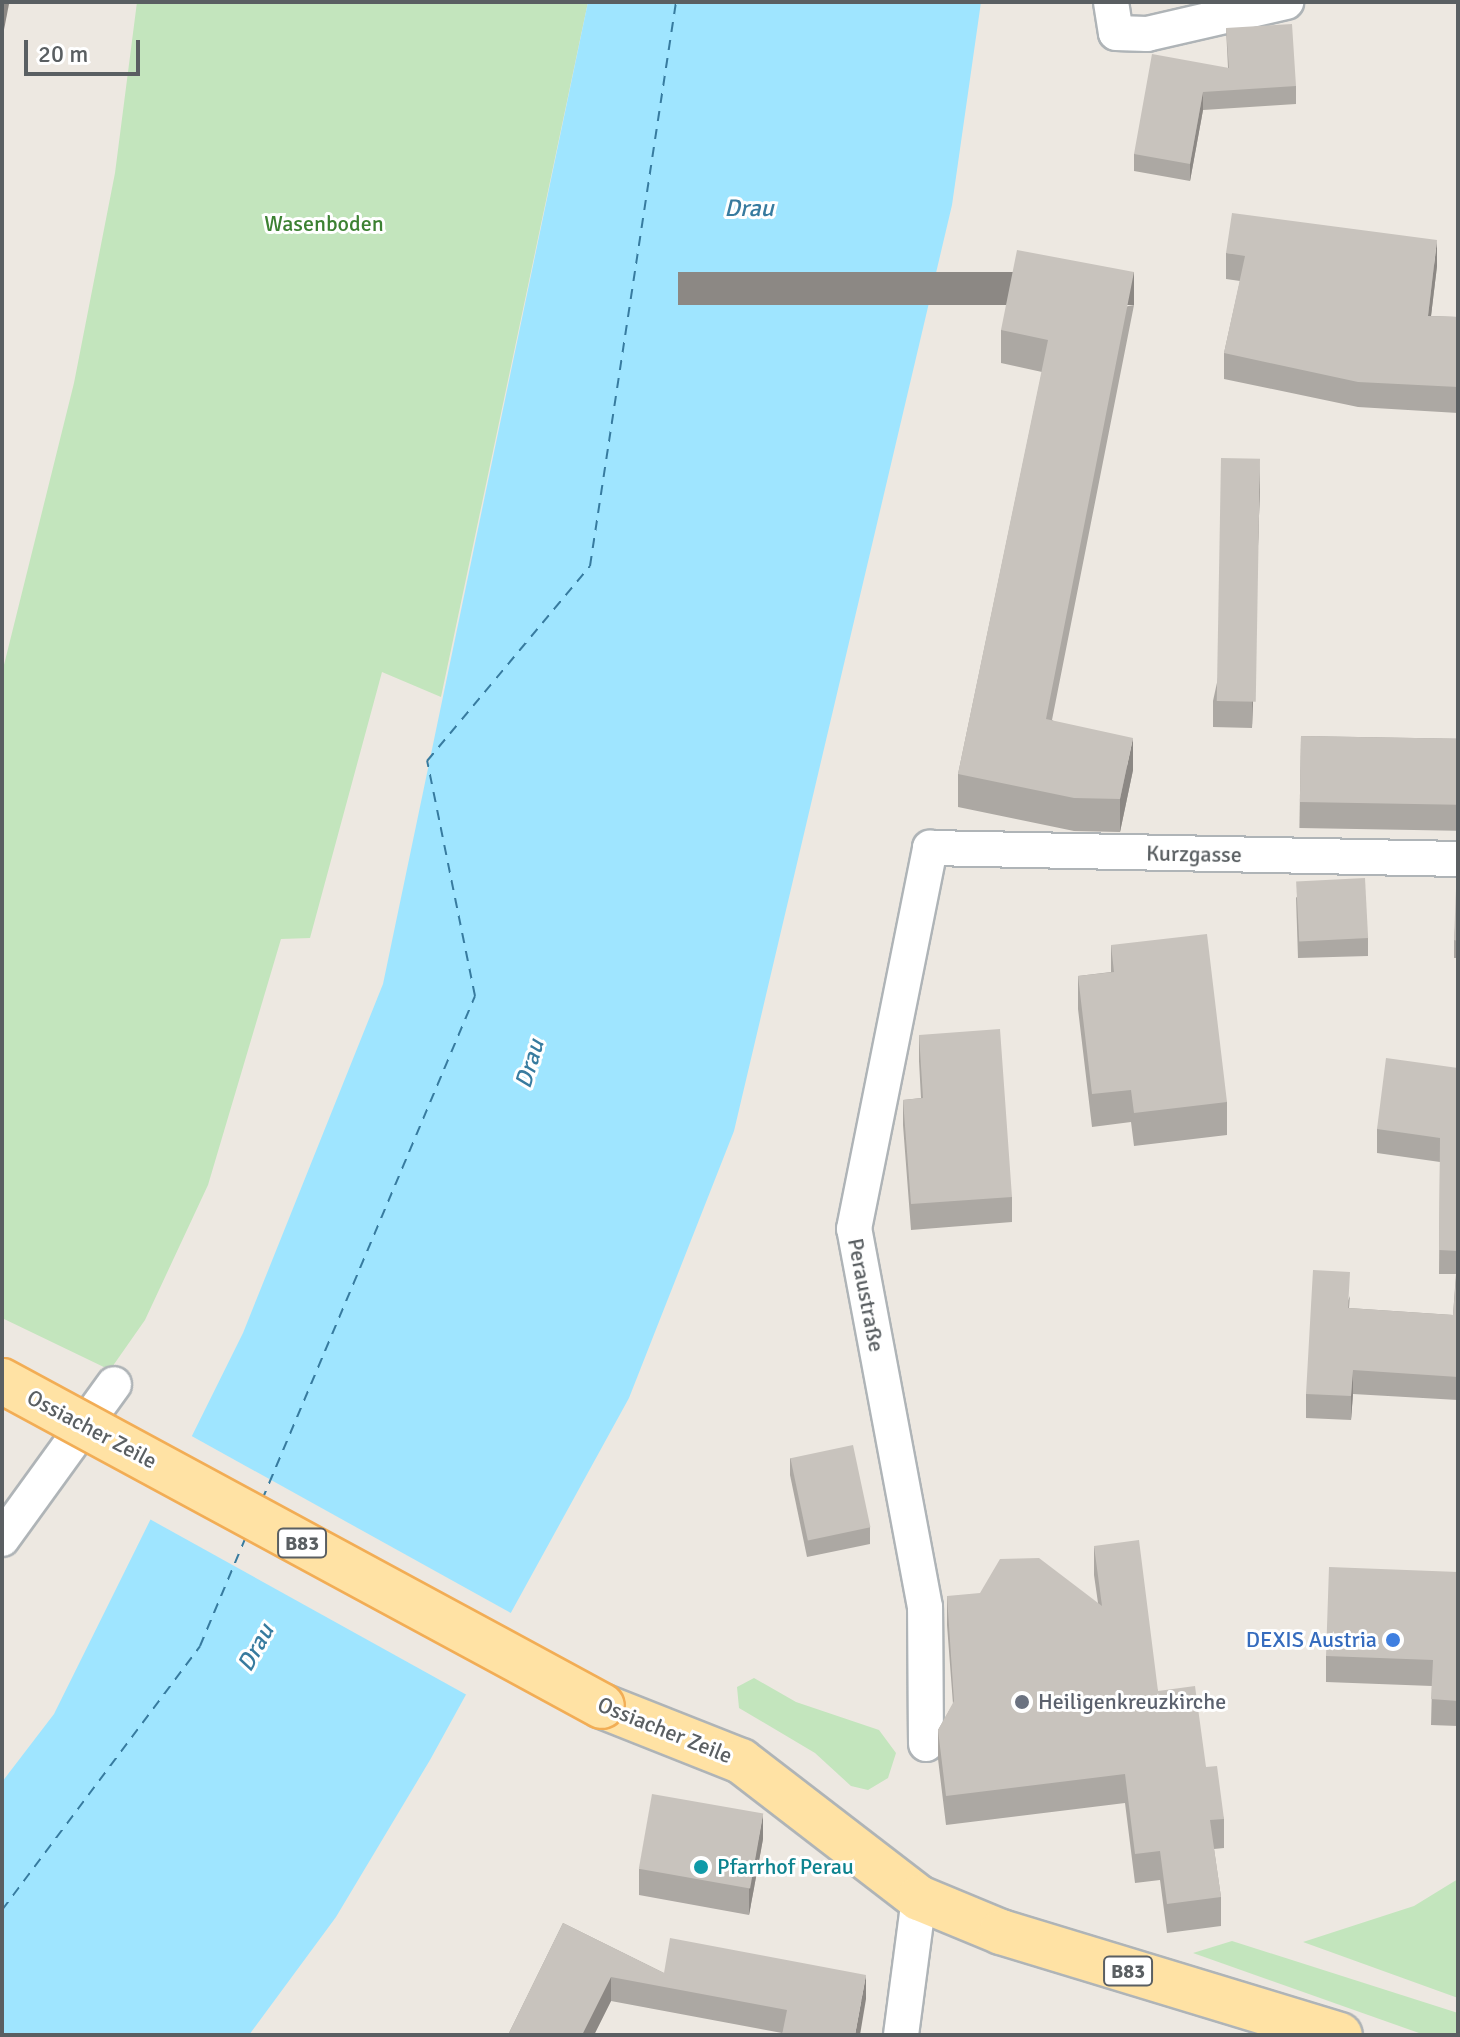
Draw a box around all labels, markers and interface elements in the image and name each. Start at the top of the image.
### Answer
scale bar [28,24,144,74]
text: 20 m [38,39,88,69]
water label: Drau [724,195,774,223]
park label: Wasenboden [264,211,384,237]
street label: Kurzgasse [1146,840,1242,868]
water label: Drau [509,1036,551,1092]
street label: Peraustraße [842,1236,890,1354]
street label: Ossiacher Zeile [23,1384,161,1474]
road number: B83 [276,1527,328,1559]
water label: Drau [231,1619,281,1677]
place label: DEXIS Austria [1246,1627,1377,1653]
marker: DEXIS Austria [1384,1631,1402,1649]
place label: Heiligenkreuzkirche [1038,1689,1226,1715]
street label: Ossiacher Zeile [594,1691,736,1769]
marker: Heiligenkreuzkirche [1013,1693,1031,1711]
place label: Pfarrhof Perau [717,1854,854,1880]
marker: Pfarrhof Perau [692,1858,710,1876]
road number: B83 [1102,1955,1154,1987]

